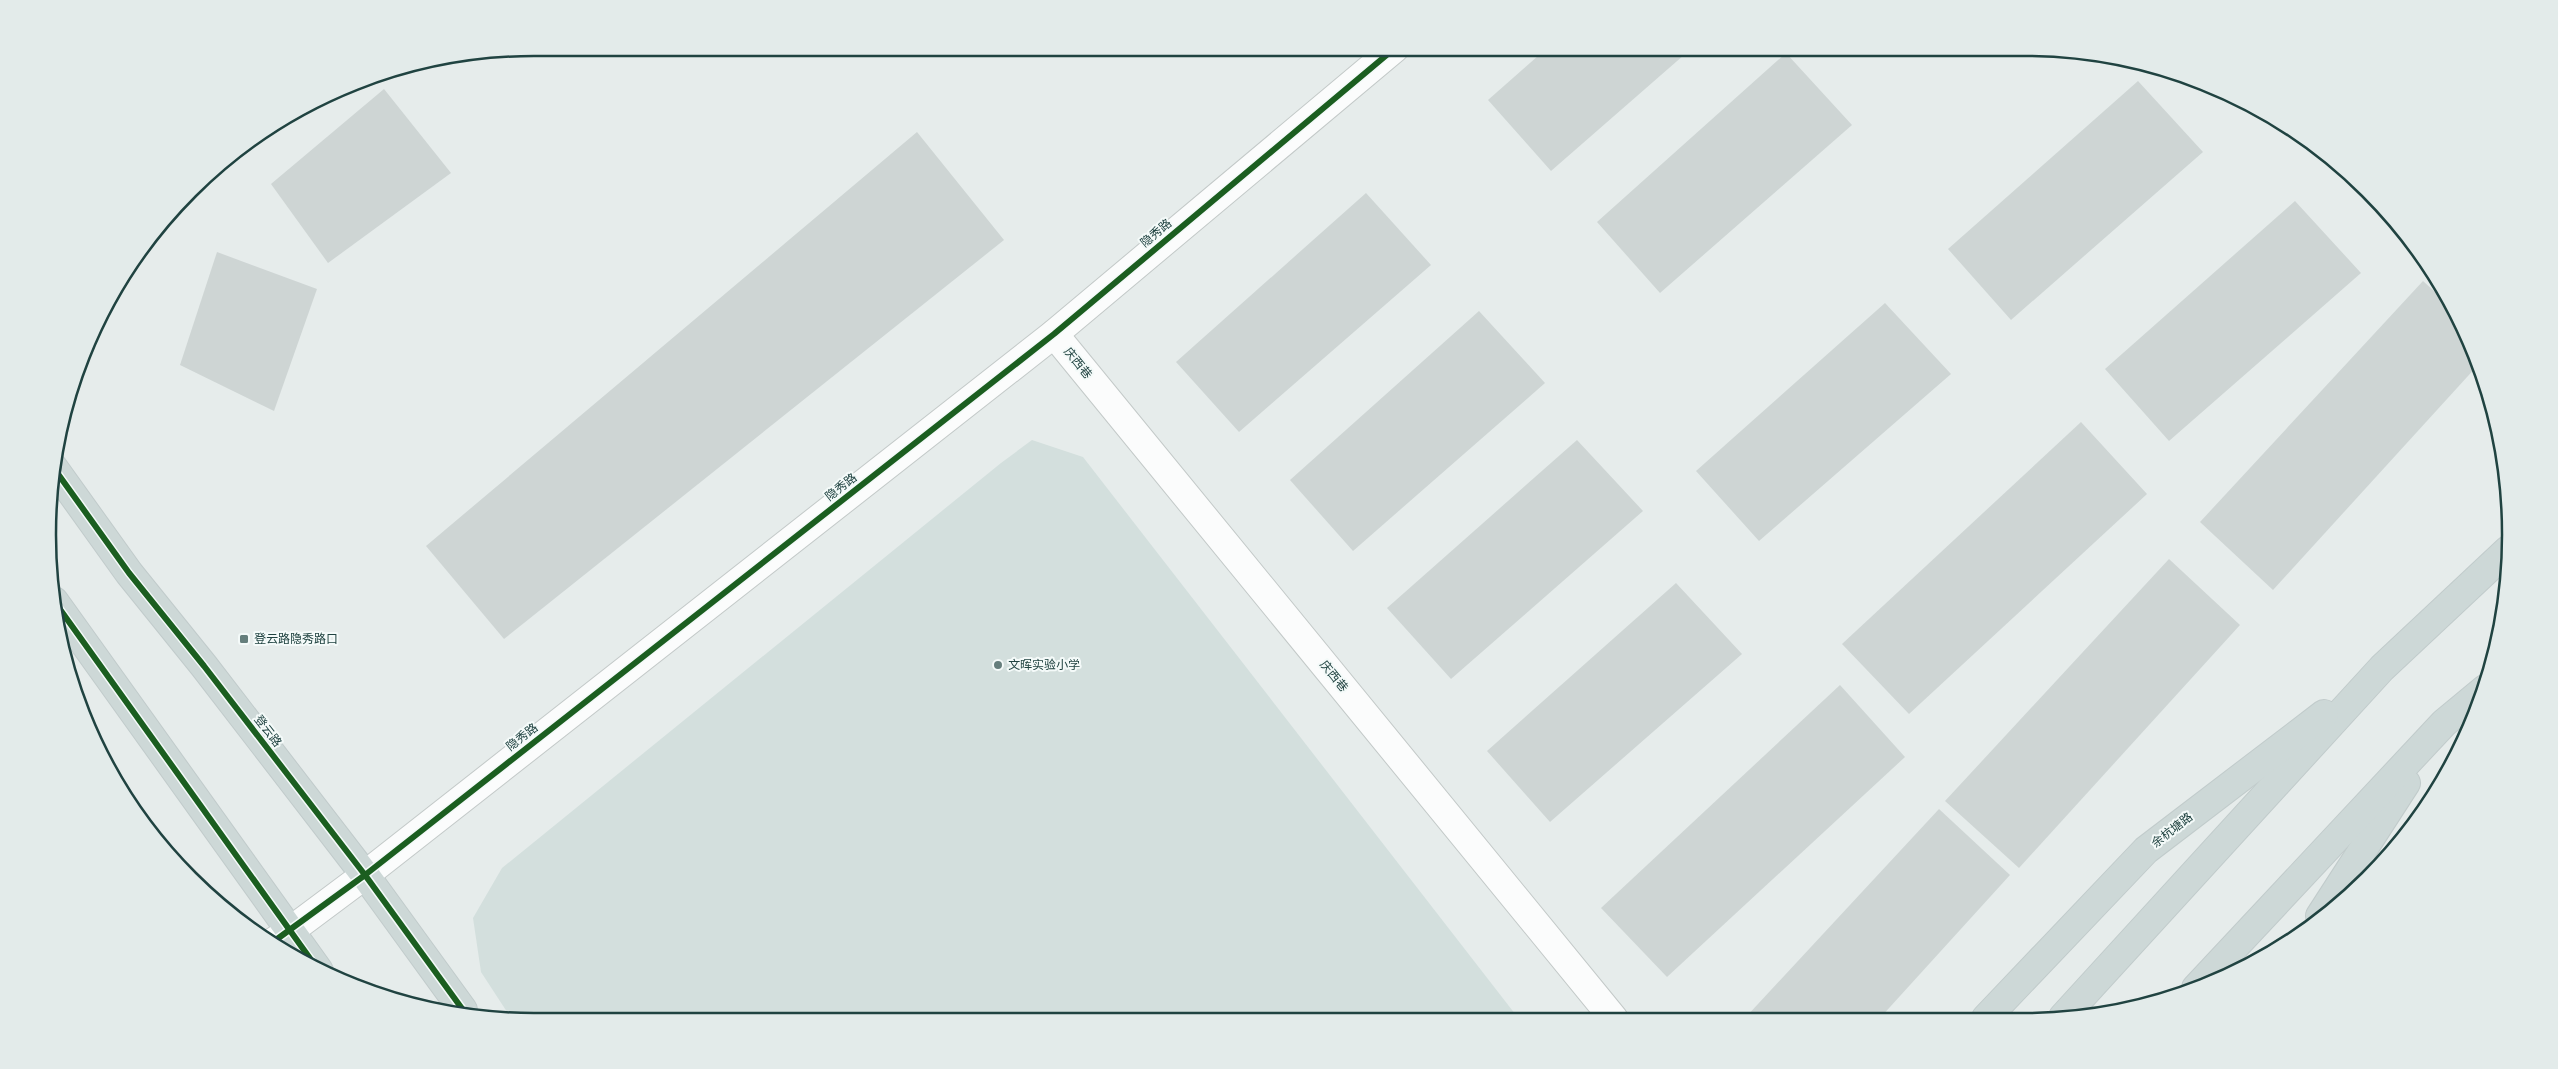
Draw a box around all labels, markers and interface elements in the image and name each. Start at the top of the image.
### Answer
street label: 隐秀路 [1138,216,1174,250]
street label: 庆西巷 [1061,345,1095,381]
street label: 隐秀路 [823,470,859,504]
place label: 登云路隐秀路口 [254,632,338,646]
marker: 登云路隐秀路口 [238,633,250,645]
place label: 文晖实验小学 [1008,658,1080,672]
street label: 庆西巷 [1317,658,1351,694]
marker: 文晖实验小学 [992,659,1004,671]
street label: 登云路 [251,713,285,749]
street label: 隐秀路 [504,720,540,754]
street label: 余杭塘路 [2149,810,2195,850]

